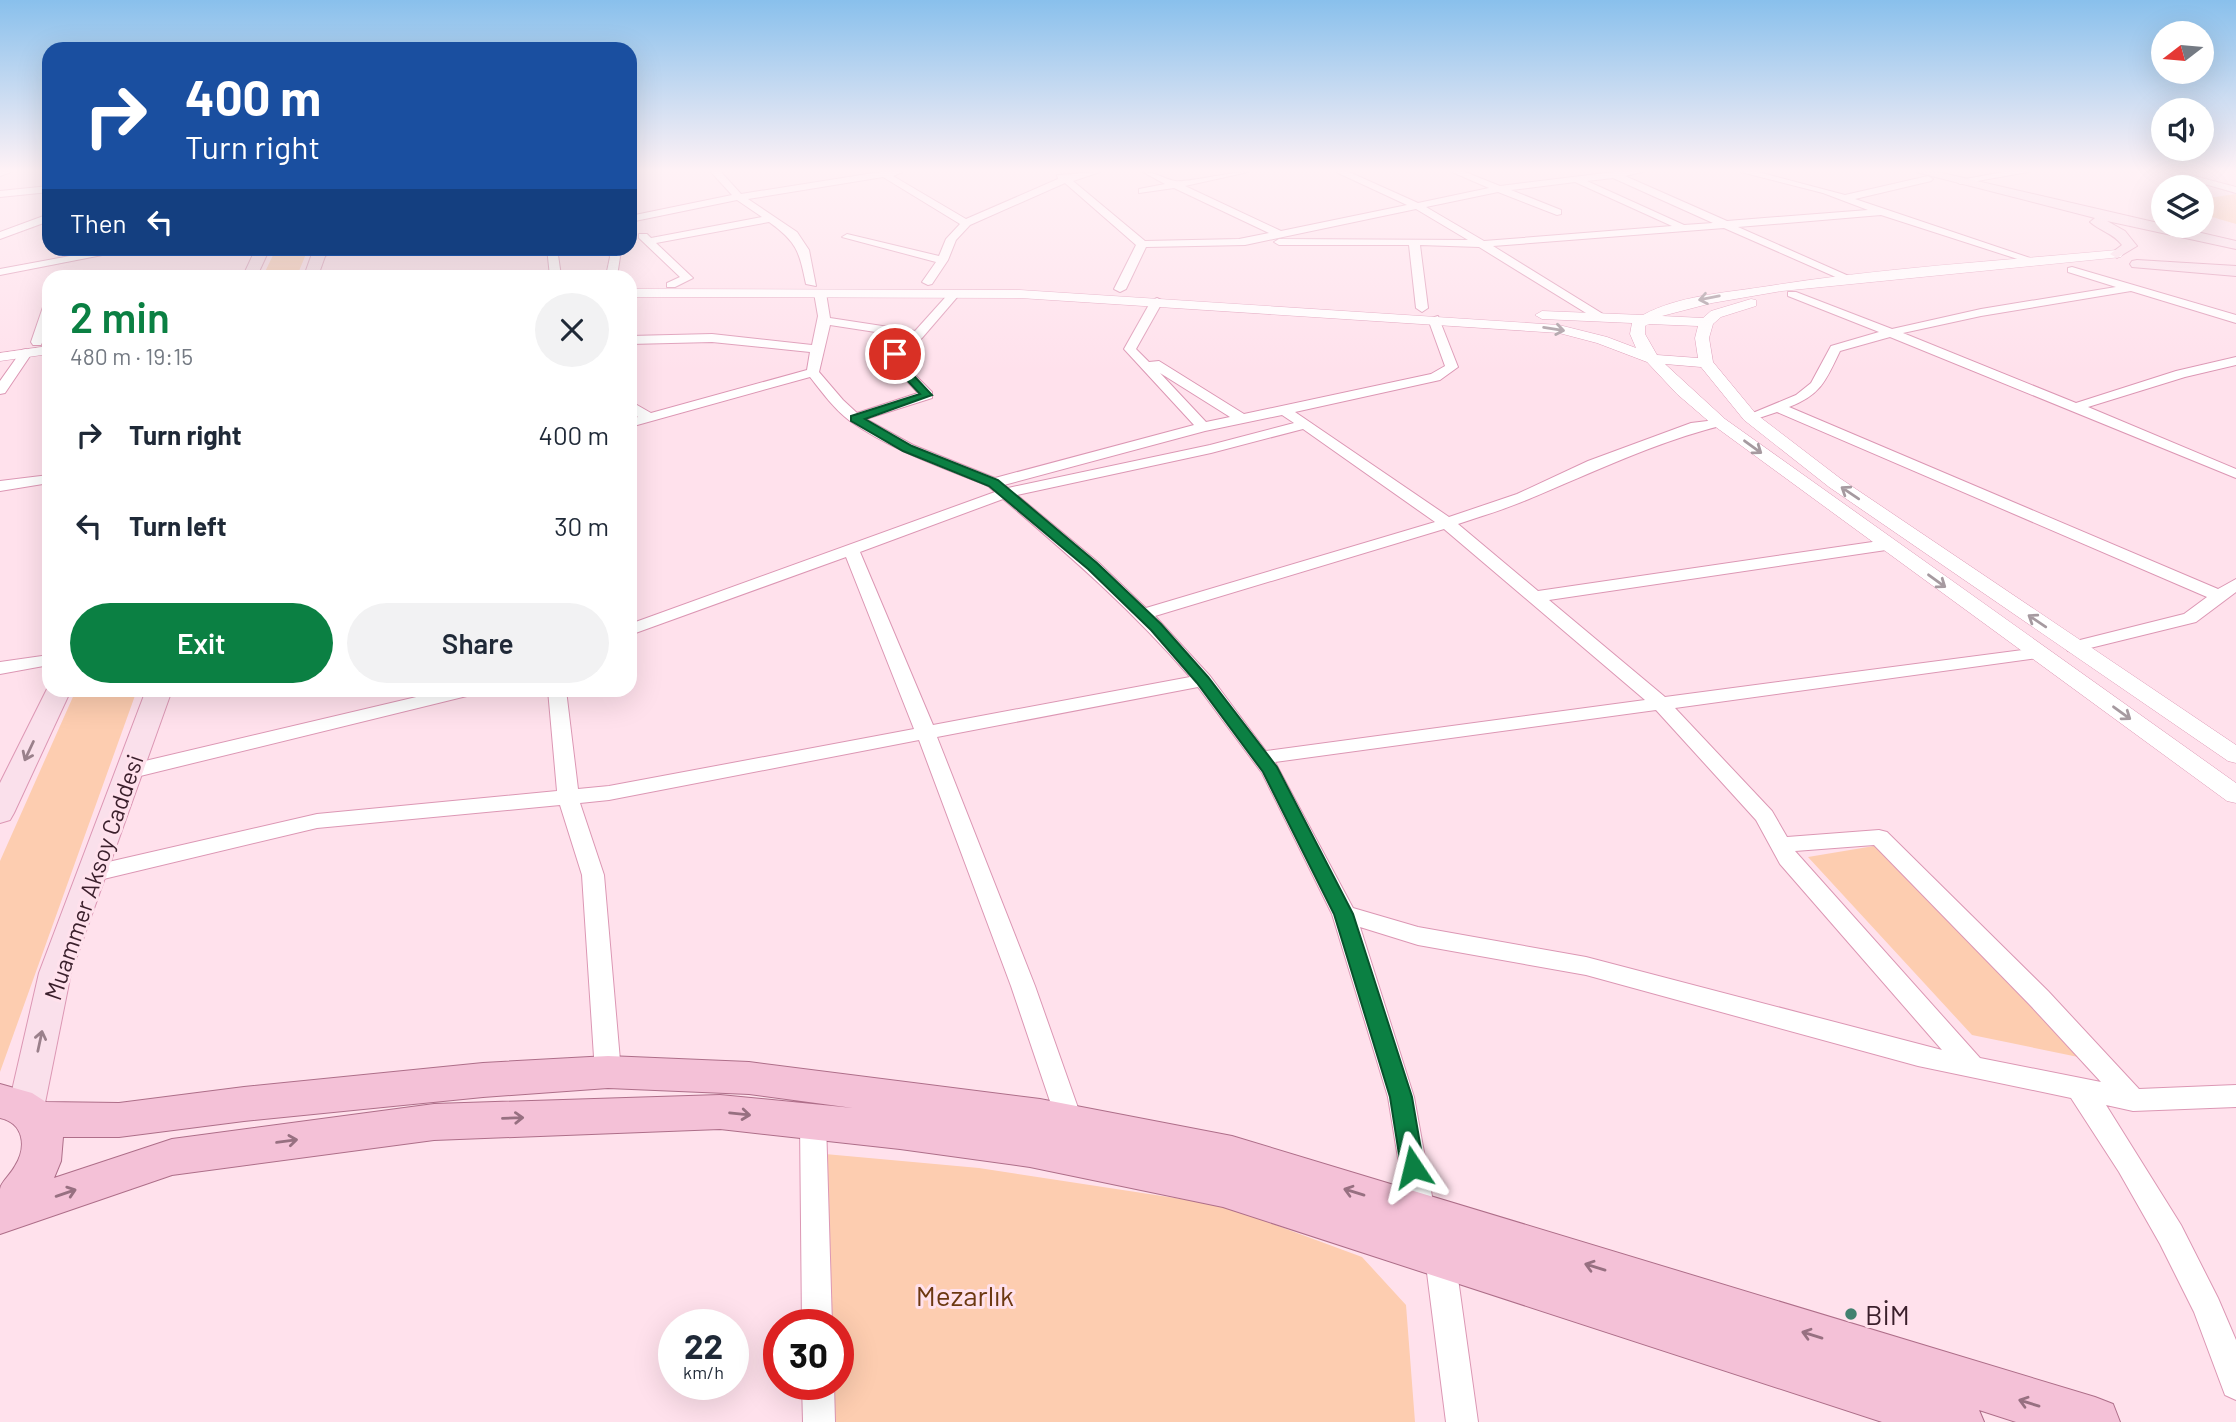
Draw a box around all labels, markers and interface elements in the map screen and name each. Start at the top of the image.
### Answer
north arrow [2151,21,2214,84]
map controls [2151,21,2214,238]
text: 400 m [185,67,321,126]
icon: right [70,70,161,161]
button: sound [2151,98,2214,161]
text: Turn right [185,127,320,165]
button: layers [2151,175,2214,238]
icon: left [141,203,179,241]
text: Then [70,207,127,238]
text: 2 min [70,291,170,341]
one-way arrow [1698,292,1721,306]
button: close [535,293,609,367]
one-way arrow [1543,323,1565,336]
pin [865,324,925,384]
icon: arrive [876,335,914,373]
text: 480 m · 19:15 [70,342,193,370]
icon: right [70,416,108,454]
text: Turn right [129,419,242,450]
text: 400 m [539,419,609,450]
one-way arrow [1743,440,1762,454]
one-way arrow [1840,486,1860,500]
icon: left [70,507,108,545]
text: Turn left [129,510,227,541]
text: 30 m [554,510,609,541]
one-way arrow [1927,574,1946,588]
button: Exit [70,603,333,683]
button: Share [347,603,609,683]
one-way arrow [2028,614,2047,629]
one-way arrow [2112,706,2131,720]
one-way arrow [22,740,35,761]
street label: Muammer Aksoy Caddesi [37,750,149,1004]
one-way arrow [34,1030,47,1053]
one-way arrow [728,1108,751,1121]
one-way arrow [501,1111,524,1124]
position arrow [1376,1130,1450,1204]
one-way arrow [275,1135,298,1148]
one-way arrow [1344,1185,1366,1198]
one-way arrow [55,1186,77,1198]
one-way arrow [1584,1260,1606,1273]
park label: Mezarlık [916,1278,1014,1312]
place label: BİM [1865,1297,1910,1331]
marker: BİM [1843,1306,1859,1322]
speed limit sign: 30 [763,1309,854,1400]
text: 22 [684,1324,723,1366]
one-way arrow [1801,1328,1823,1341]
text: km/h [683,1361,724,1383]
one-way arrow [2019,1395,2041,1408]

